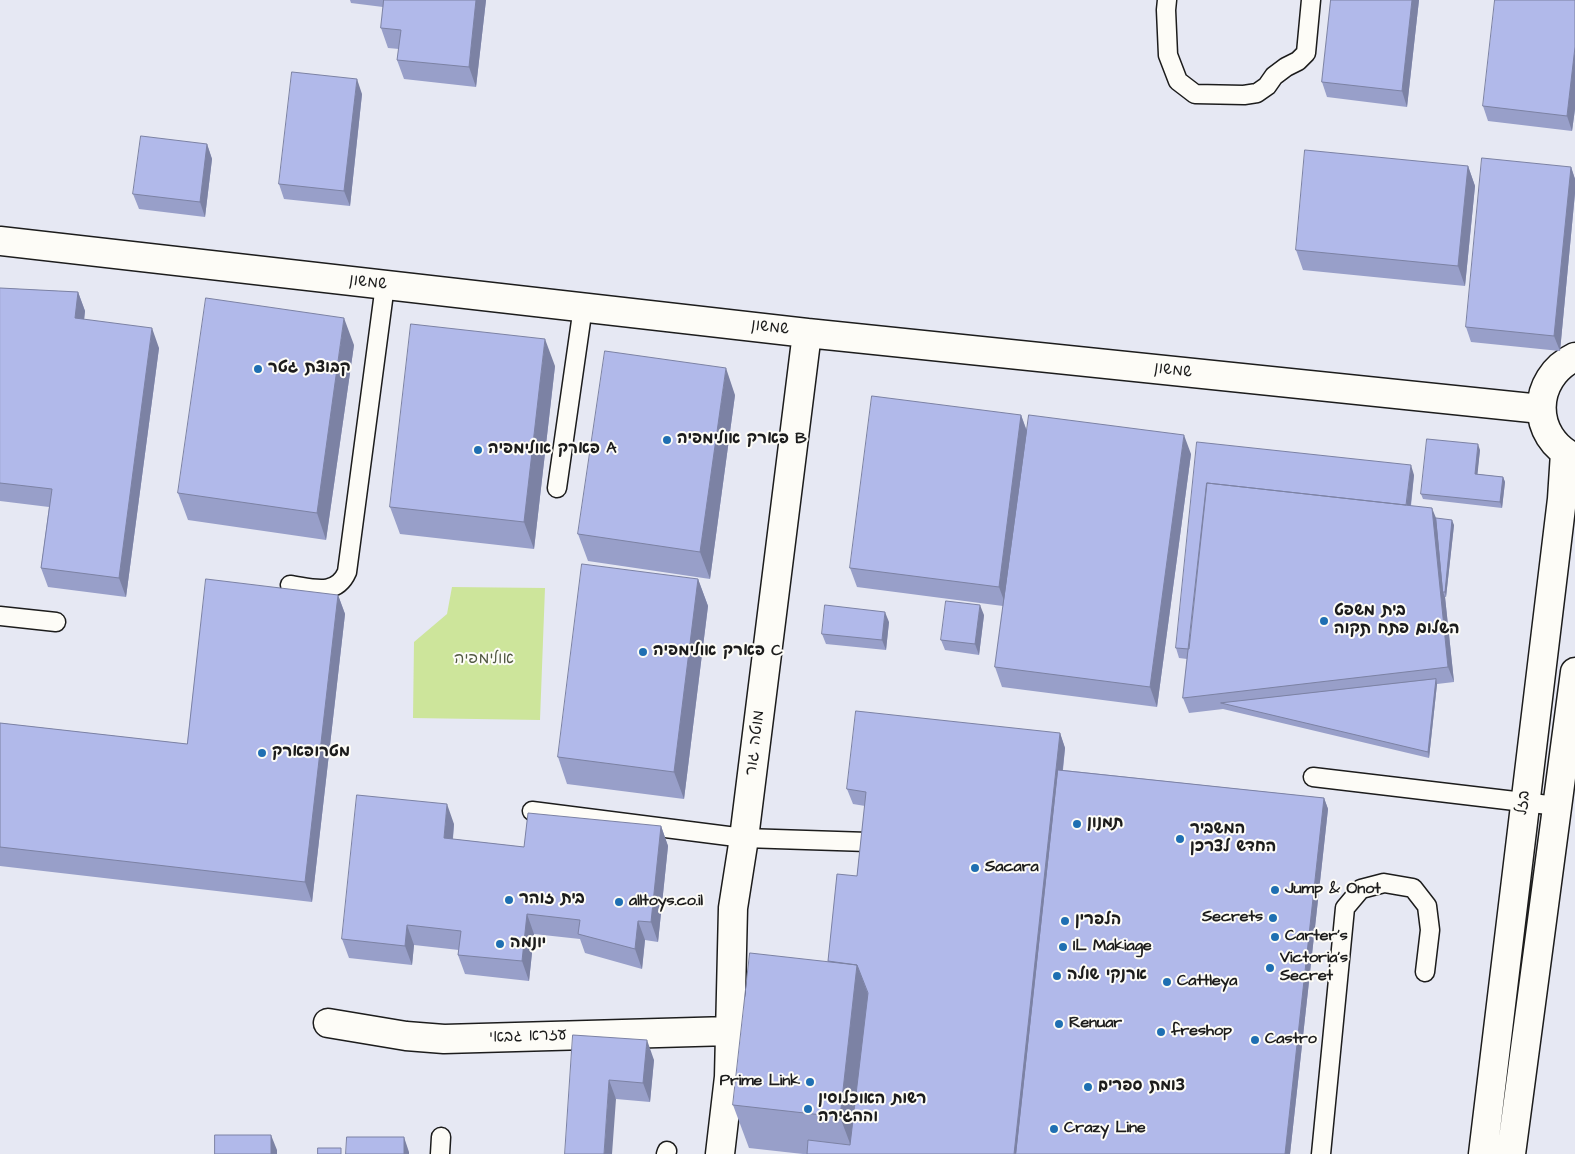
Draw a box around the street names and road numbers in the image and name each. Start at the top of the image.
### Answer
street label: שמשון [348,271,388,295]
street label: שמשון [750,316,790,340]
street label: שמשון [1153,359,1193,383]
street label: מוטה גור [742,709,770,777]
street label: בזל [1513,790,1535,816]
street label: עזרא גבאי [489,1026,567,1048]

